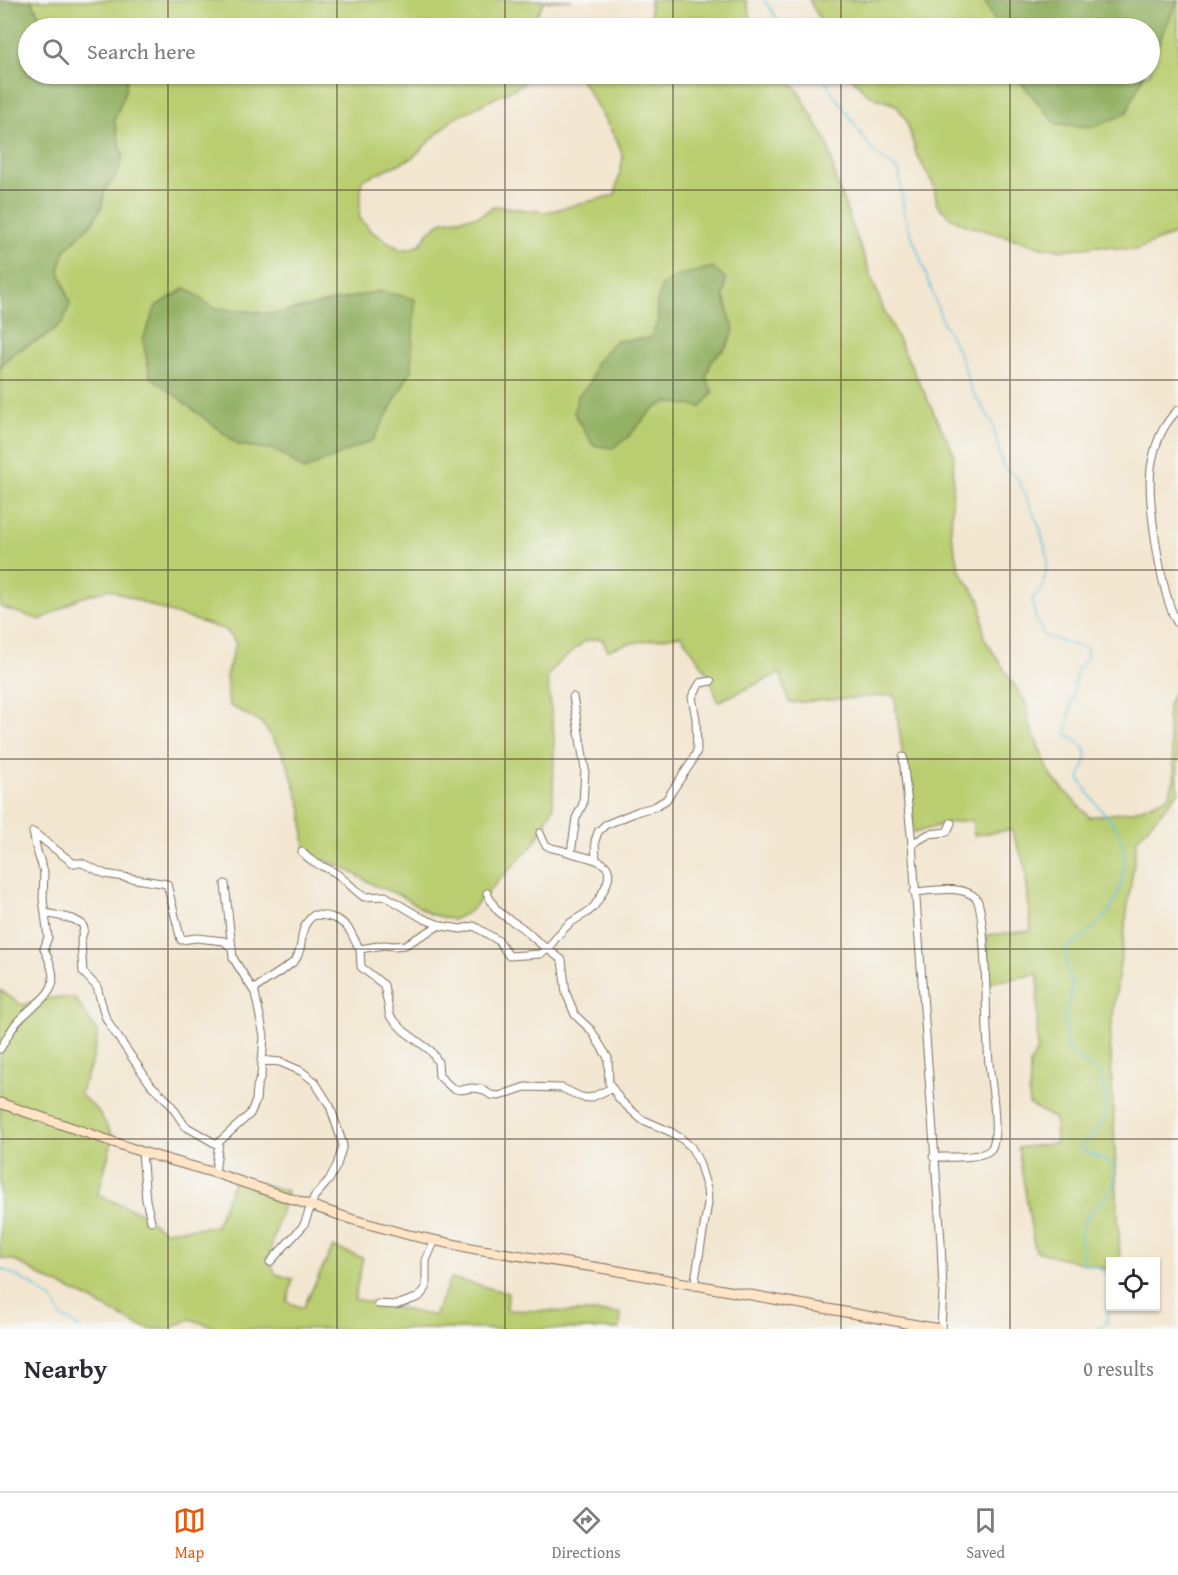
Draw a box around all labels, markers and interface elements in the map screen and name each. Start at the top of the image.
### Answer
search box [18,18,1160,84]
icon: search [39,35,72,68]
text: Search here [87,35,196,67]
map controls [1106,1257,1160,1311]
button: locate [1106,1257,1160,1311]
text: Nearby [24,1349,107,1388]
text: 0 results [1083,1354,1154,1383]
tab: Map [173,1504,206,1564]
tab: Directions [552,1504,621,1564]
tab: Saved [966,1504,1005,1564]

